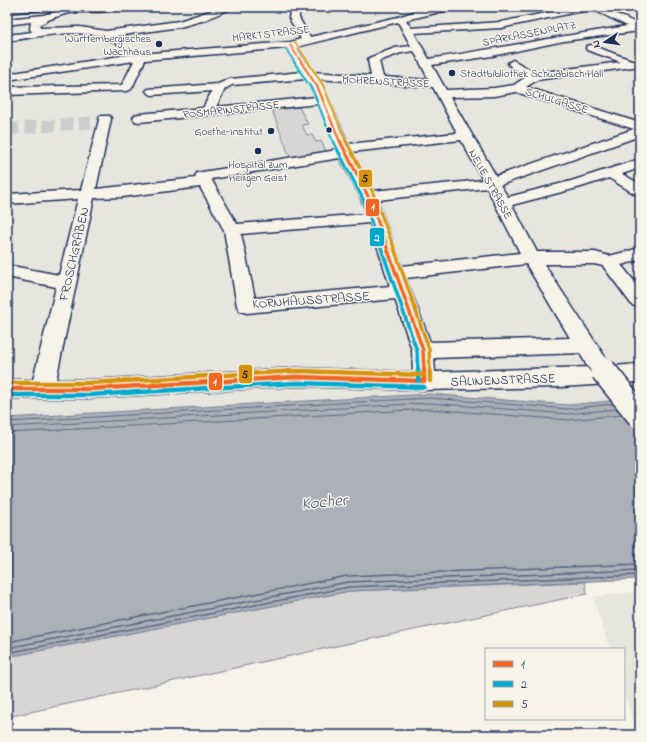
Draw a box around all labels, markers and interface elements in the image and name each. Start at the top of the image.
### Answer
street label: SPARKASSENPLATZ [481,17,577,51]
street label: MARKTSTRASSE [231,21,311,47]
north arrow [585,22,625,62]
place label: Württembergisches Wachhaus [65,31,151,60]
marker: Württembergisches Wachhaus [154,39,164,49]
text: N [588,39,605,49]
place label: Stadtbibliothek Schwäbisch Hall [460,66,603,82]
marker: Stadtbibliothek Schwäbisch Hall [447,68,457,78]
street label: MOHRENSTRASSE [342,72,430,92]
street label: SCHULGASSE [523,84,590,118]
street label: ROSMARINSTRASSE [182,97,281,123]
place label: Goethe-Institut [195,124,263,140]
unlabelled marker [324,125,334,135]
marker: Goethe-Institut [266,126,276,136]
marker: Hospital zum Heiligen Geist [253,146,263,156]
street label: NEUE STRASSE [464,147,516,223]
place label: Hospital zum Heiligen Geist [228,157,288,187]
line badge: 5 [358,169,373,188]
text: 5 [362,171,369,187]
line badge: 1 [365,198,380,217]
text: 1 [371,200,375,216]
street label: FROSCHGRABEN [54,205,95,304]
line badge: 2 [369,227,385,247]
text: 2 [373,230,380,246]
street label: KORNHAUSSTRASSE [252,287,371,314]
line badge: 5 [238,364,253,384]
text: 5 [242,367,249,383]
street label: SALINENSTRASSE [450,369,556,392]
line badge: 1 [208,372,223,391]
text: 1 [213,375,217,391]
water label: Kocher [300,488,351,517]
legend [485,648,625,720]
text: 1 [521,656,525,674]
text: 2 [521,676,527,694]
text: 5 [521,696,528,714]

